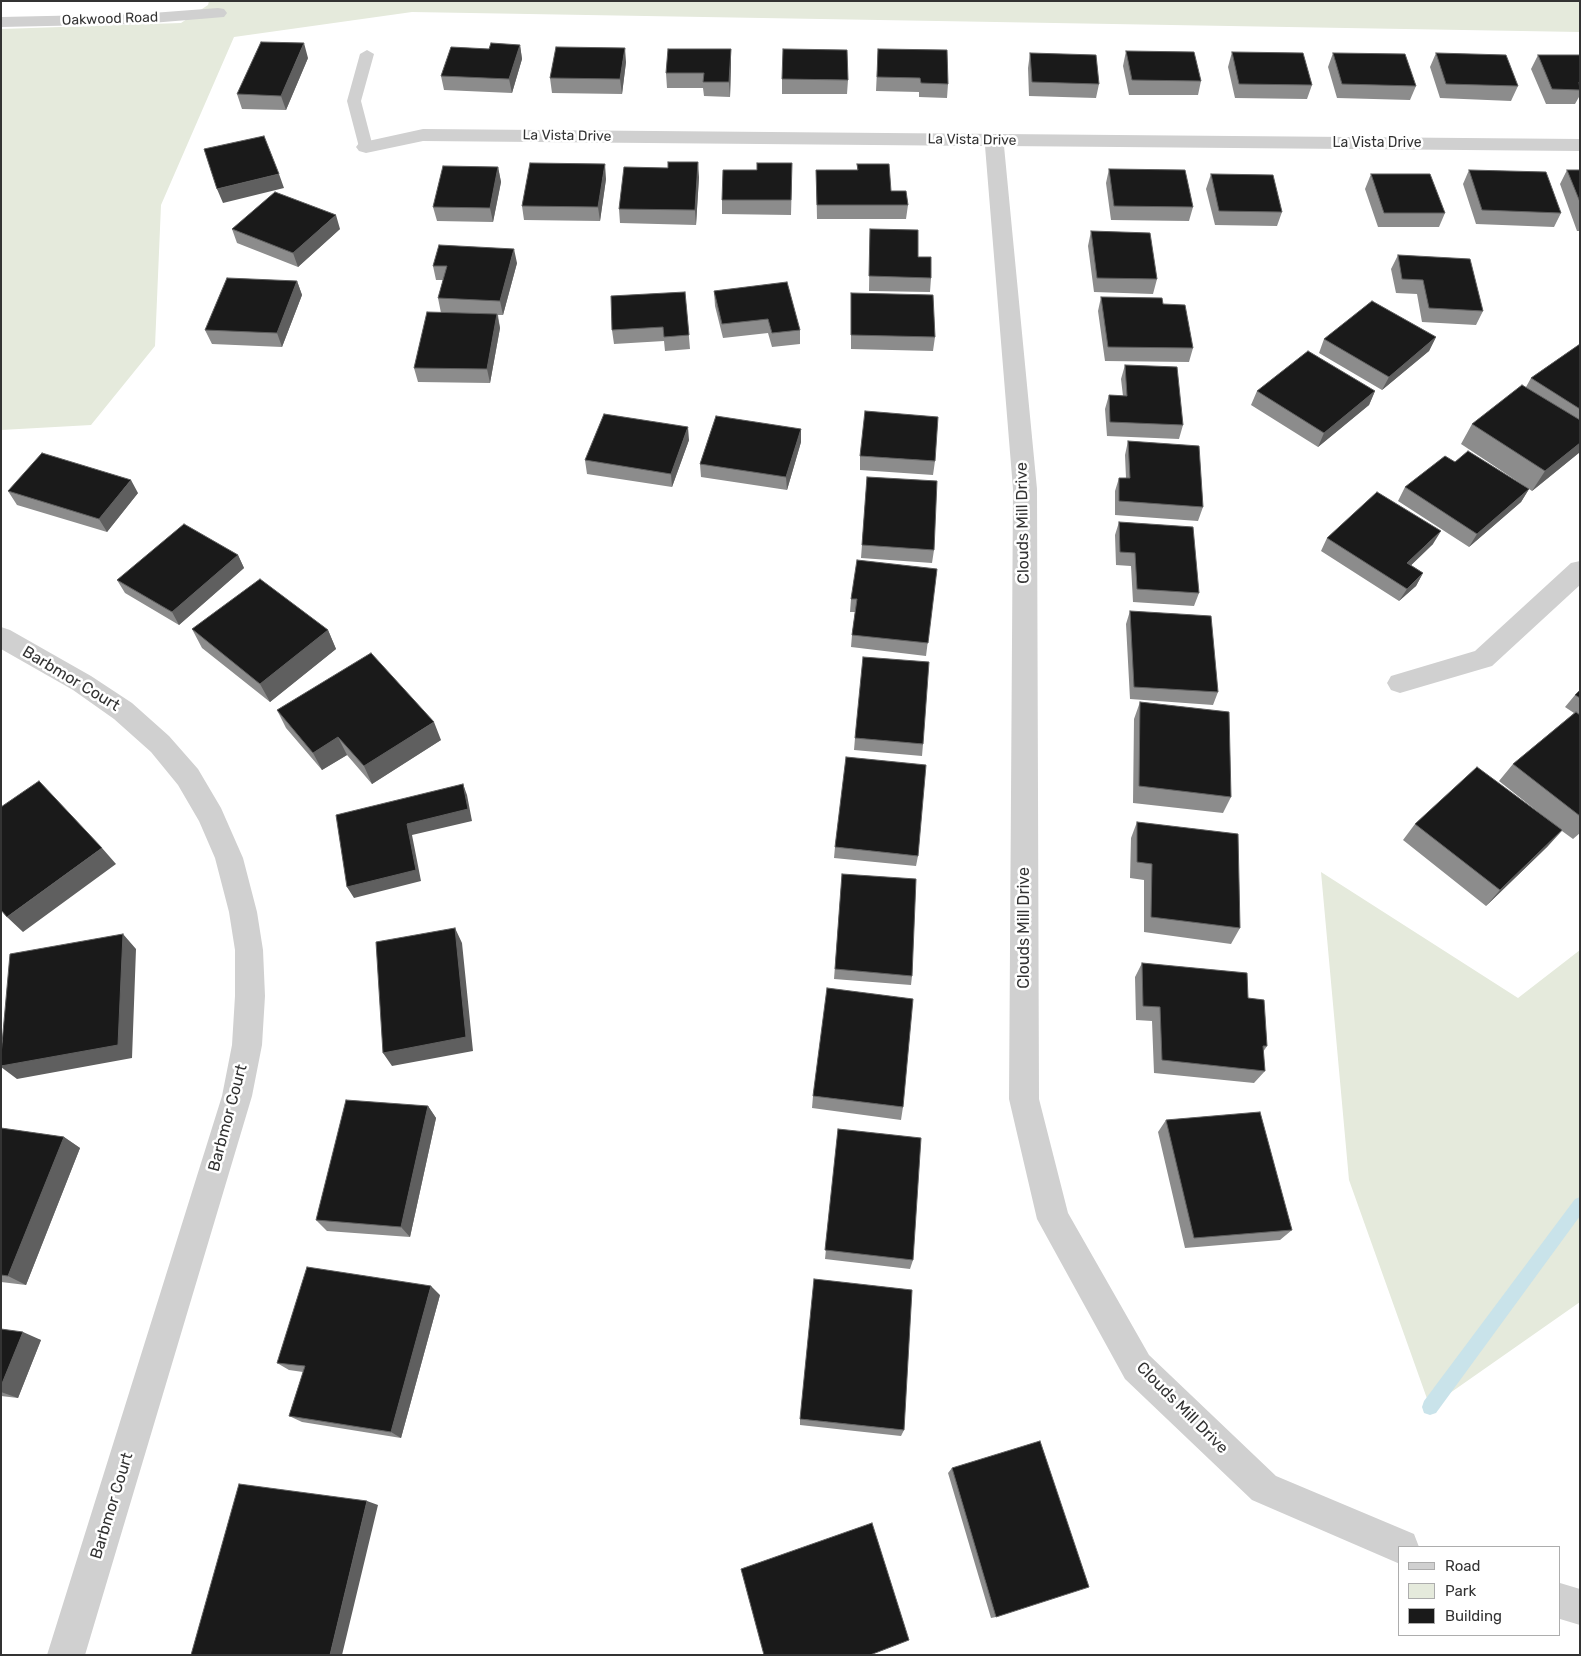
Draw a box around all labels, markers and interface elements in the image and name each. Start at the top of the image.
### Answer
street label: Oakwood Road [61,9,159,29]
street label: La Vista Drive [522,127,612,145]
street label: La Vista Drive [927,131,1017,149]
street label: La Vista Drive [1332,135,1422,151]
street label: Clouds Mill Drive [1012,462,1034,584]
street label: Barbmor Court [19,642,123,716]
street label: Clouds Mill Drive [1014,867,1034,989]
street label: Barbmor Court [204,1062,252,1174]
street label: Clouds Mill Drive [1132,1358,1232,1458]
street label: Barbmor Court [87,1450,137,1562]
legend [1398,1546,1561,1636]
text: Road [1445,1557,1481,1575]
text: Park [1445,1582,1476,1600]
text: Building [1445,1607,1502,1625]

